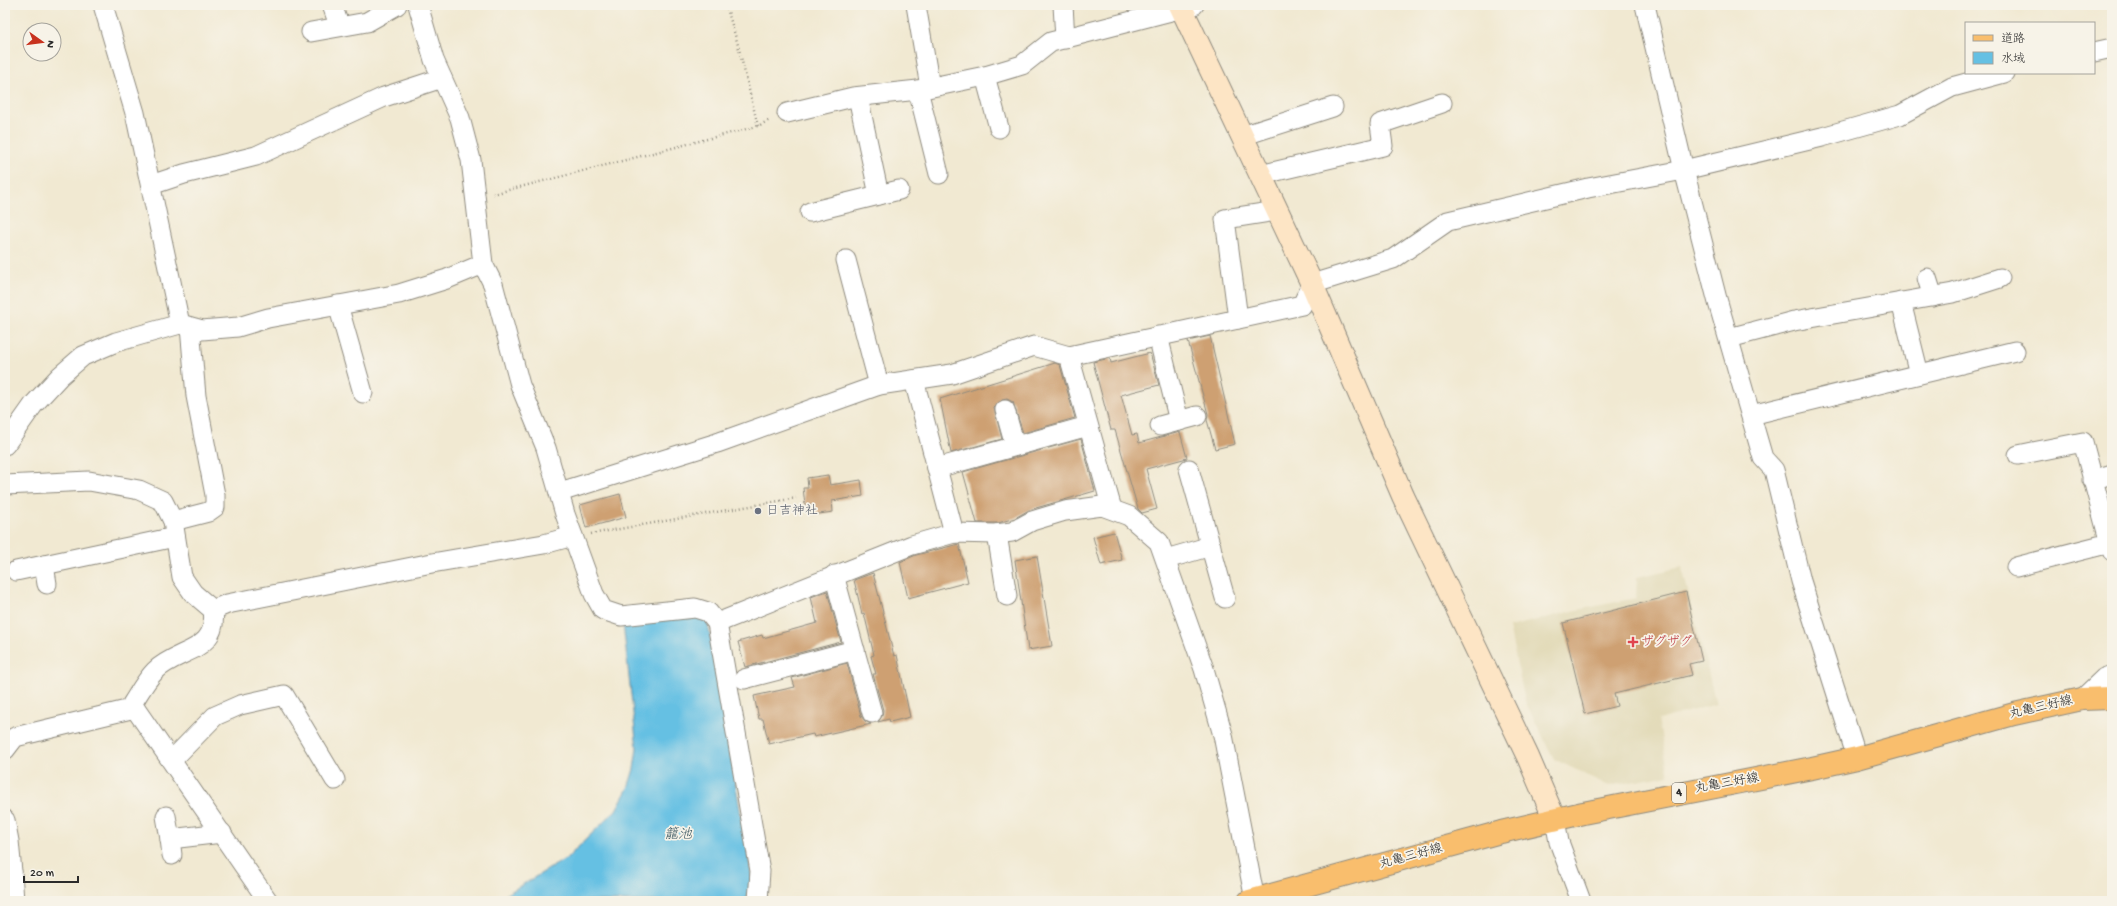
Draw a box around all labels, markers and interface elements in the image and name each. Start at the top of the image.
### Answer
north arrow [22,22,62,62]
legend [1965,22,2095,74]
text: 道路 [2001,32,2025,47]
text: N [43,39,56,49]
text: 水域 [2001,52,2025,67]
place label: 日吉神社 [766,504,818,519]
marker: 日吉神社 [753,506,763,516]
place label: ザグザグ [1641,635,1692,650]
marker: ザグザグ [1628,637,1638,647]
street label: 丸亀三好線 [2007,692,2075,723]
street label: 丸亀三好線 [1694,770,1761,797]
road number: 4 [1672,783,1686,803]
water label: 籠池 [664,826,693,844]
street label: 丸亀三好線 [1377,840,1445,873]
scale bar [24,858,78,884]
text: 20 m [30,867,55,881]

